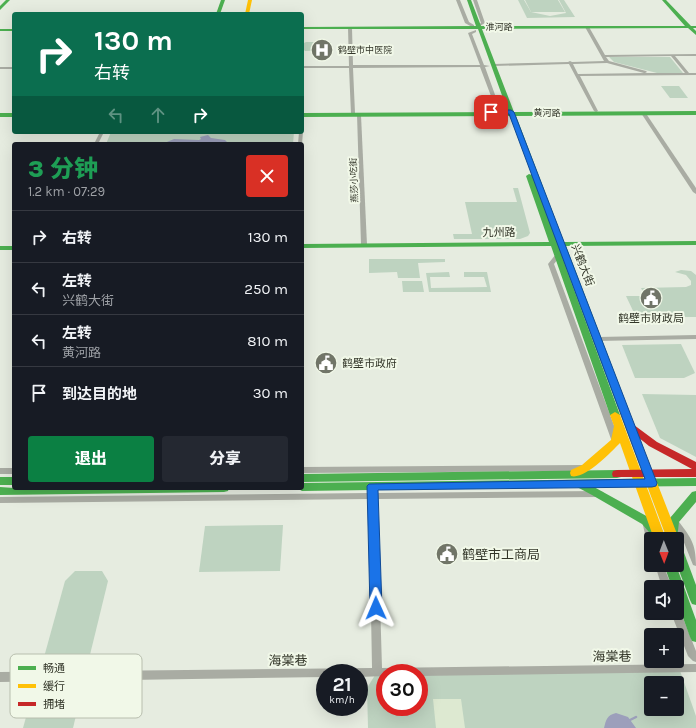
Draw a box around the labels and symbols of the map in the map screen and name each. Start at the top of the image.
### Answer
street label: 淮河路 [485,22,513,32]
hospital icon: 鹤壁市中医院 [309,37,335,63]
place label: 鹤壁市中医院 [338,45,392,55]
pin [474,95,508,129]
street label: 黄河路 [533,108,561,118]
street label: 燕莎小吃街 [348,157,360,203]
street label: 九州路 [483,226,516,239]
street label: 兴鹤大街 [569,242,596,288]
public building icon: 鹤壁市财政局 [638,285,664,311]
place label: 鹤壁市财政局 [618,312,684,325]
public building icon: 鹤壁市政府 [313,350,339,376]
place label: 鹤壁市政府 [342,357,397,370]
north arrow [644,532,684,572]
public building icon: 鹤壁市工商局 [434,541,460,567]
place label: 鹤壁市工商局 [462,547,540,562]
position arrow [355,587,397,629]
street label: 海棠巷 [592,649,632,664]
street label: 海棠巷 [268,653,308,668]
legend [10,654,142,718]
text: 畅通 [43,662,65,675]
speed limit sign: 30 [376,664,428,716]
text: 缓行 [43,680,65,693]
text: 拥堵 [43,698,65,711]

